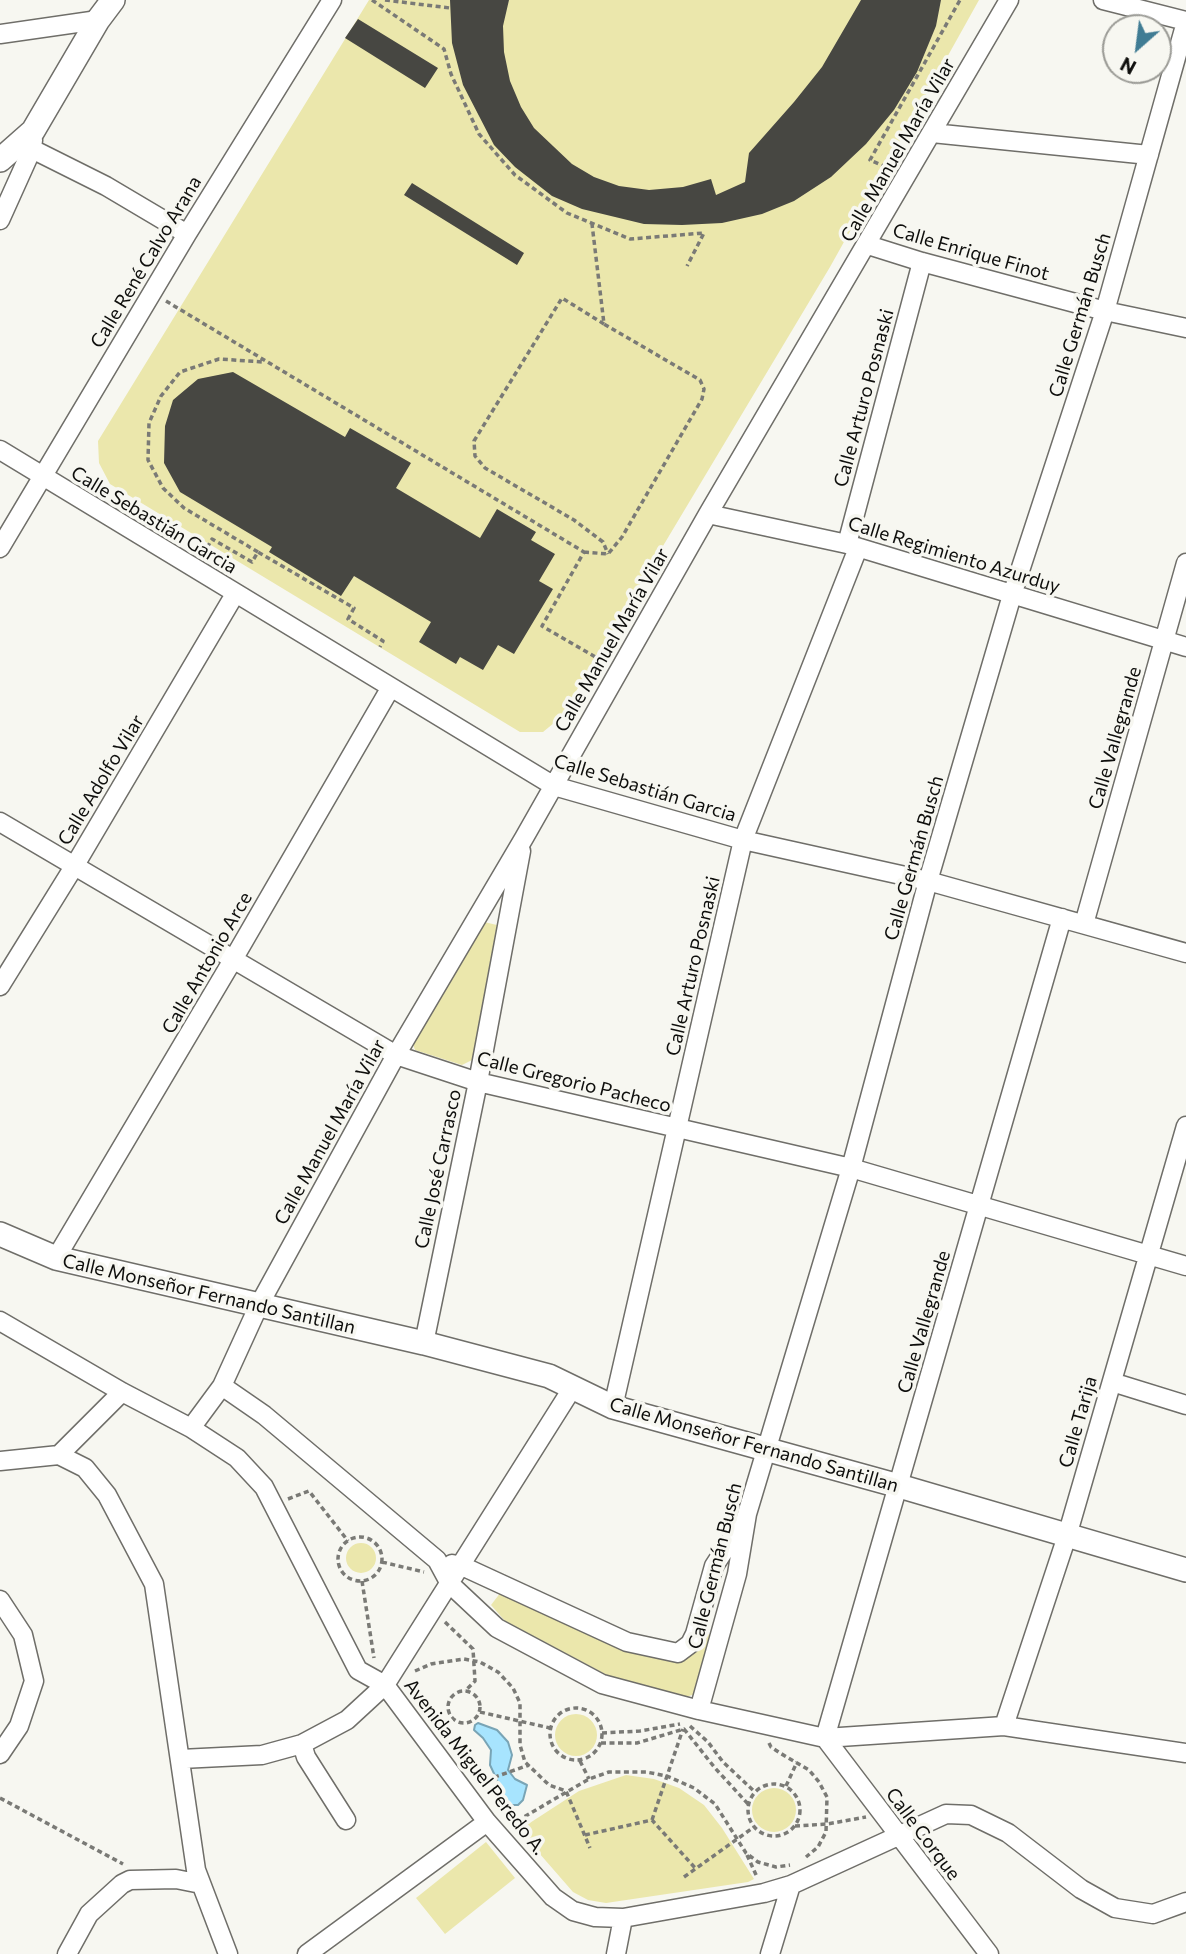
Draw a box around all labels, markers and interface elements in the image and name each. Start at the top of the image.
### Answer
north arrow [1102,14,1172,84]
text: N [1116,53,1140,80]
street label: Calle Manuel María Vilar [836,54,960,246]
street label: Calle René Calvo Arana [86,172,206,352]
street label: Calle Enrique Finot [890,219,1052,285]
street label: Calle Germán Busch [1044,230,1116,400]
street label: Calle Arturo Posnaski [829,306,899,490]
street label: Calle Sebastián Garcia [67,461,241,579]
street label: Calle Regimiento Azurduy [845,512,1063,598]
street label: Calle Manuel María Vilar [550,544,674,736]
street label: Calle Vallegrande [1084,664,1146,812]
street label: Calle Adolfo Vilar [53,711,149,849]
street label: Calle Sebastián Garcia [551,749,739,827]
street label: Calle Germán Busch [880,773,948,943]
street label: Calle Arturo Posnaski [661,874,725,1058]
street label: Calle Antonio Arce [157,888,257,1038]
street label: Calle Manuel María Vilar [269,1035,391,1229]
street label: Calle Gregorio Pacheco [475,1047,673,1117]
street label: Calle José Carrasco [410,1087,466,1251]
street label: Calle Vallegrande [893,1248,955,1396]
street label: Calle Monseñor Fernando Santillan [60,1249,358,1339]
street label: Calle Tarija [1054,1374,1102,1470]
street label: Calle Monseñor Fernando Santillan [607,1393,901,1497]
street label: Calle Germán Busch [683,1480,747,1652]
street label: Avenida Miguel Peredo A. [399,1674,551,1860]
street label: Calle Corque [881,1783,965,1885]

